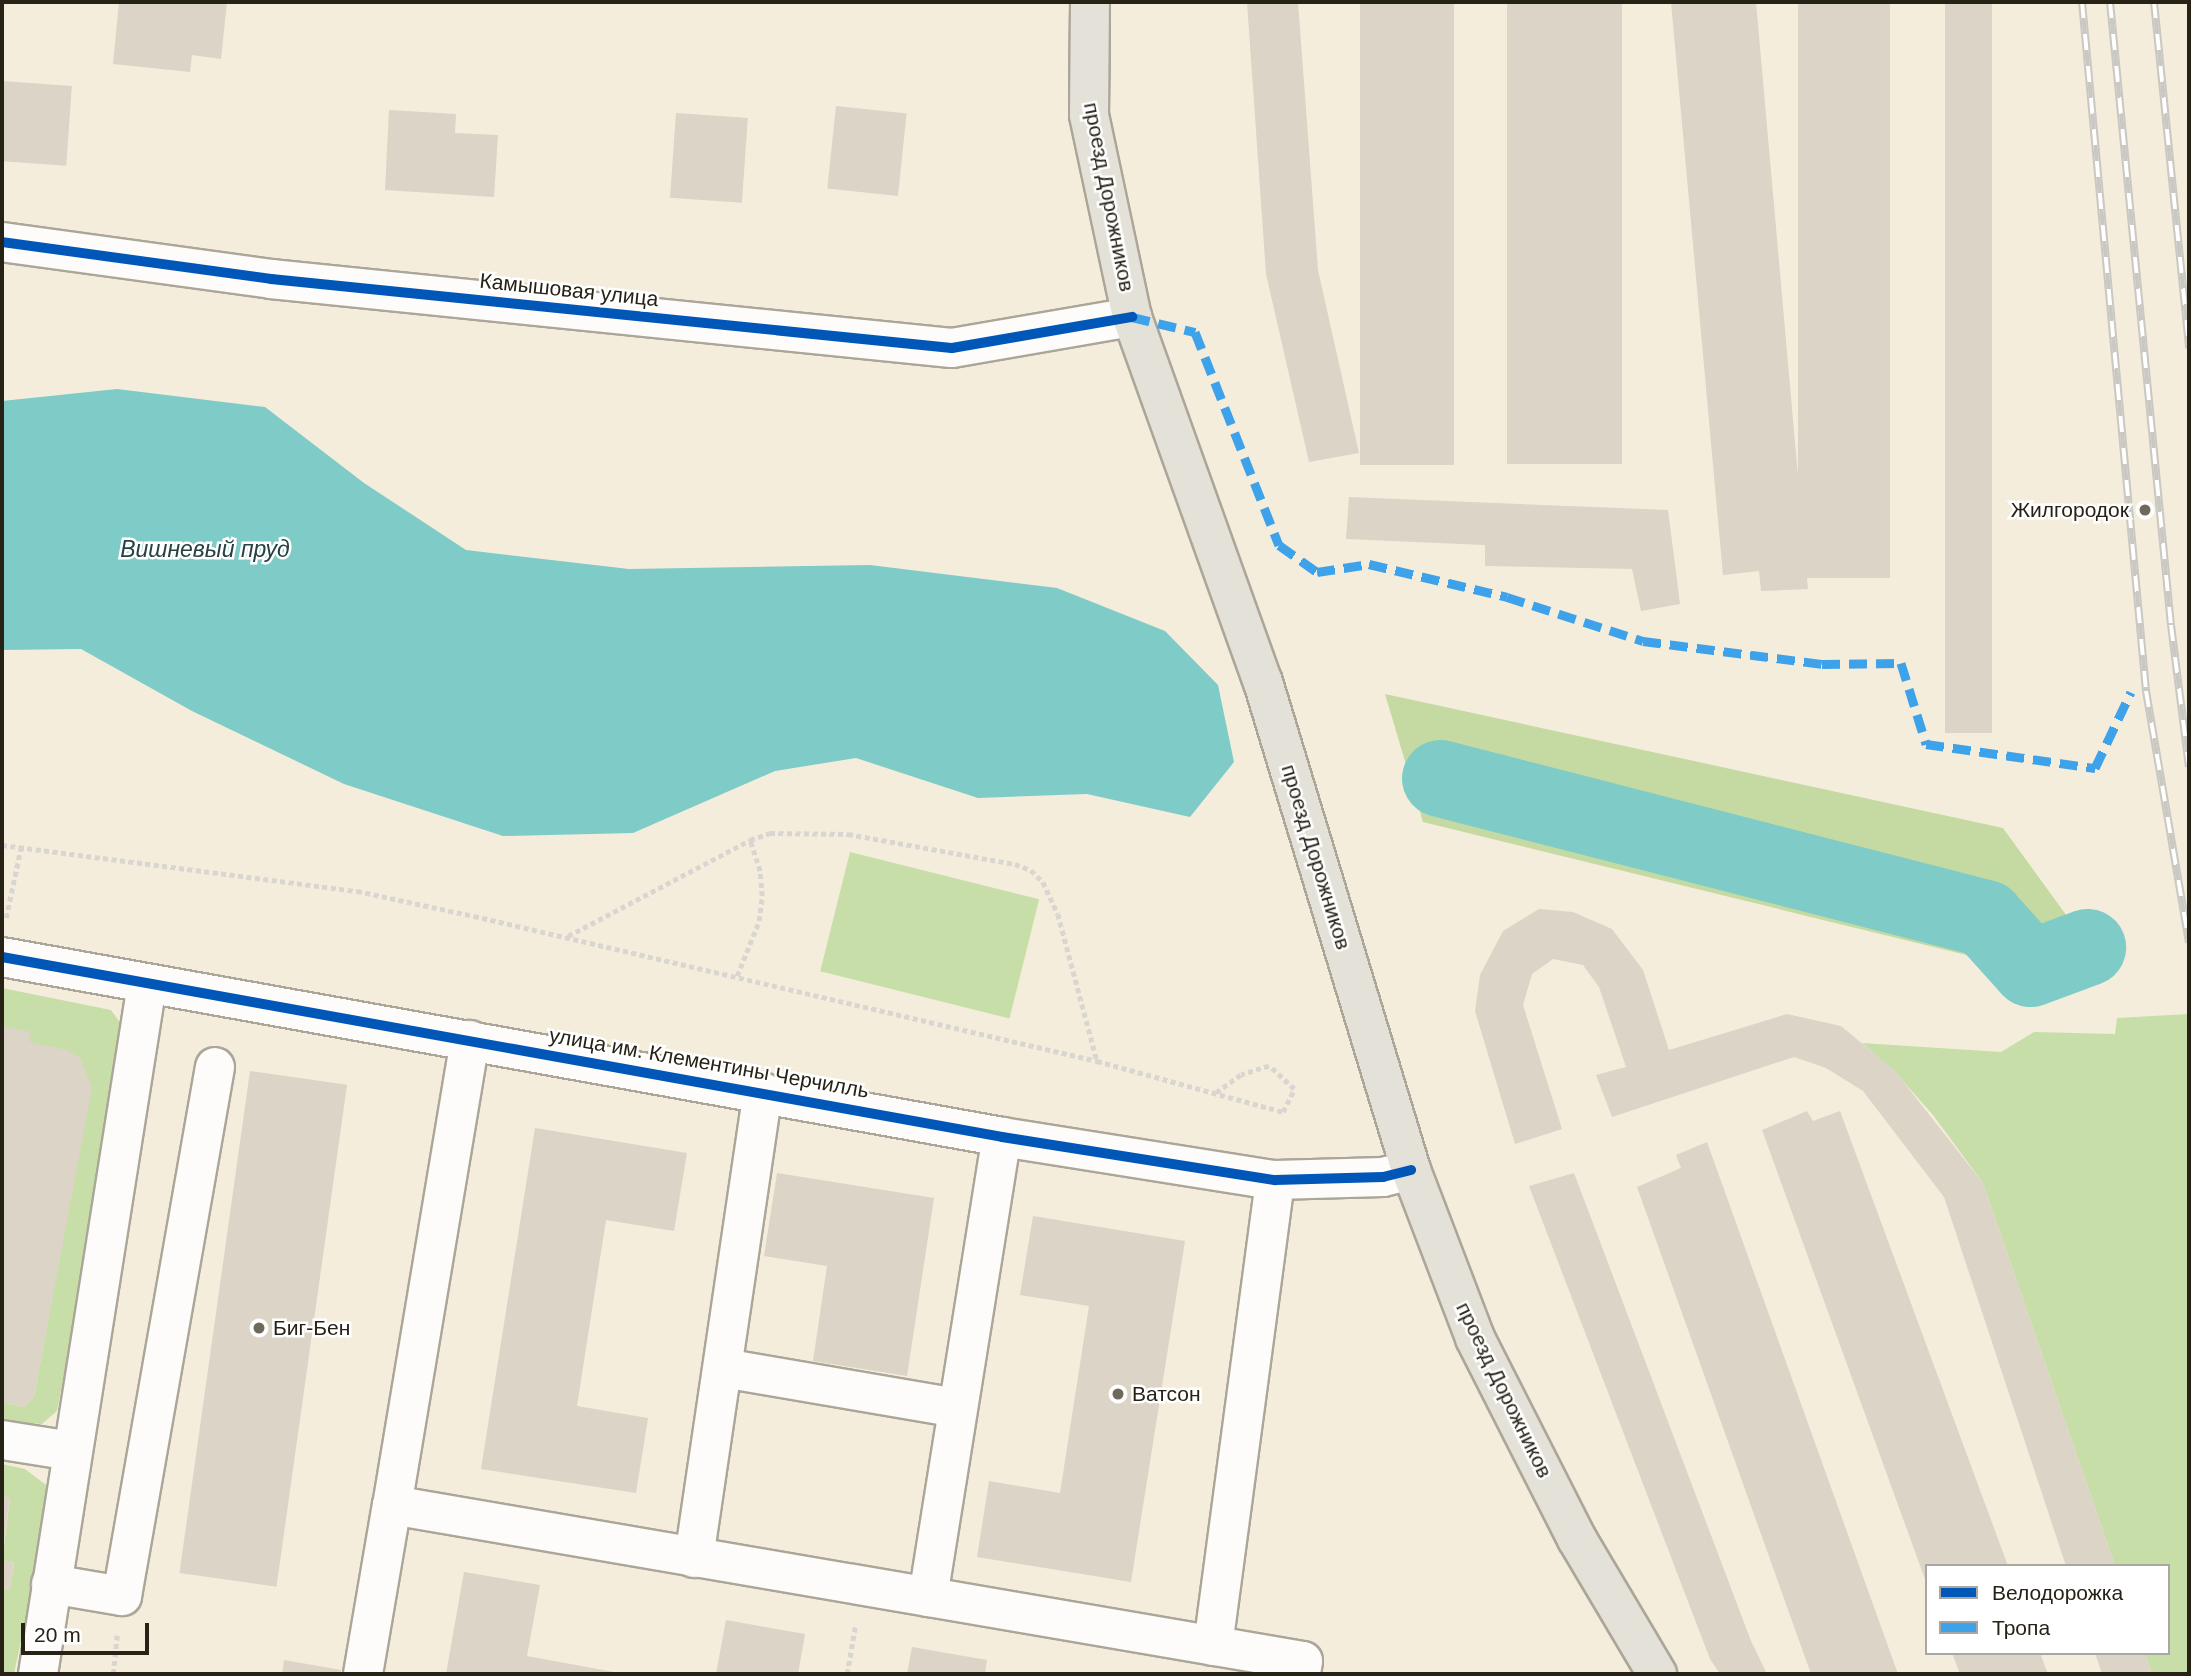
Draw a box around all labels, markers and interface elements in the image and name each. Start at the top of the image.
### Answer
street label: проезд Дорожников [1078,100,1140,294]
street label: Камышовая улица [478,268,660,312]
place label: Жилгородок [2011,497,2129,523]
marker: Жилгородок [2135,500,2155,520]
water label: Вишневый пруд [120,535,290,563]
street label: проезд Дорожников [1276,761,1356,953]
street label: улица им. Клементины Черчилль [547,1022,871,1104]
street label: проезд Дорожников [1451,1298,1557,1482]
place label: Биг-Бен [273,1315,350,1341]
marker: Биг-Бен [251,1320,267,1336]
place label: Ватсон [1132,1381,1201,1407]
marker: Ватсон [1110,1386,1126,1402]
legend [1925,1564,2170,1655]
text: Велодорожка [1992,1581,2123,1604]
scale bar [24,1610,152,1654]
text: Тропа [1992,1616,2050,1639]
text: 20 m [34,1623,81,1646]

